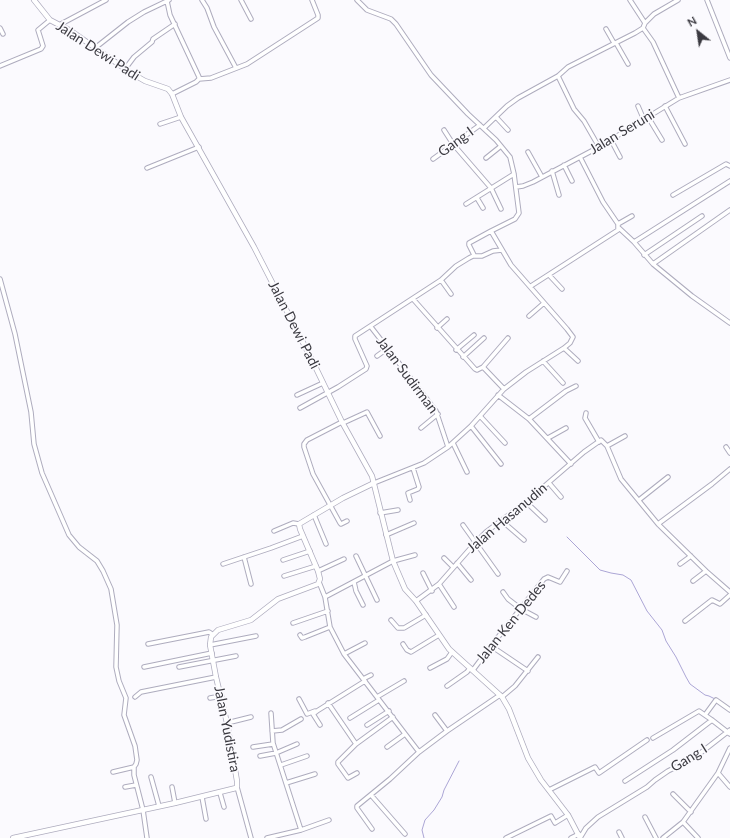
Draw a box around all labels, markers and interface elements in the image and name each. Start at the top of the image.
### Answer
north arrow [678,12,718,52]
text: N [685,13,699,29]
street label: Jalan Dewi Padi [53,18,143,84]
street label: Jalan Seruni [586,106,658,158]
street label: Gang I [435,124,477,160]
street label: Jalan Dewi Padi [265,278,323,372]
street label: Jalan Sudirman [373,333,441,417]
street label: Jalan Hasanudin [464,480,550,556]
street label: Jalan Ken Dedes [473,577,549,667]
street label: Jalan Yudistira [210,684,244,774]
street label: Gang I [668,740,710,776]

